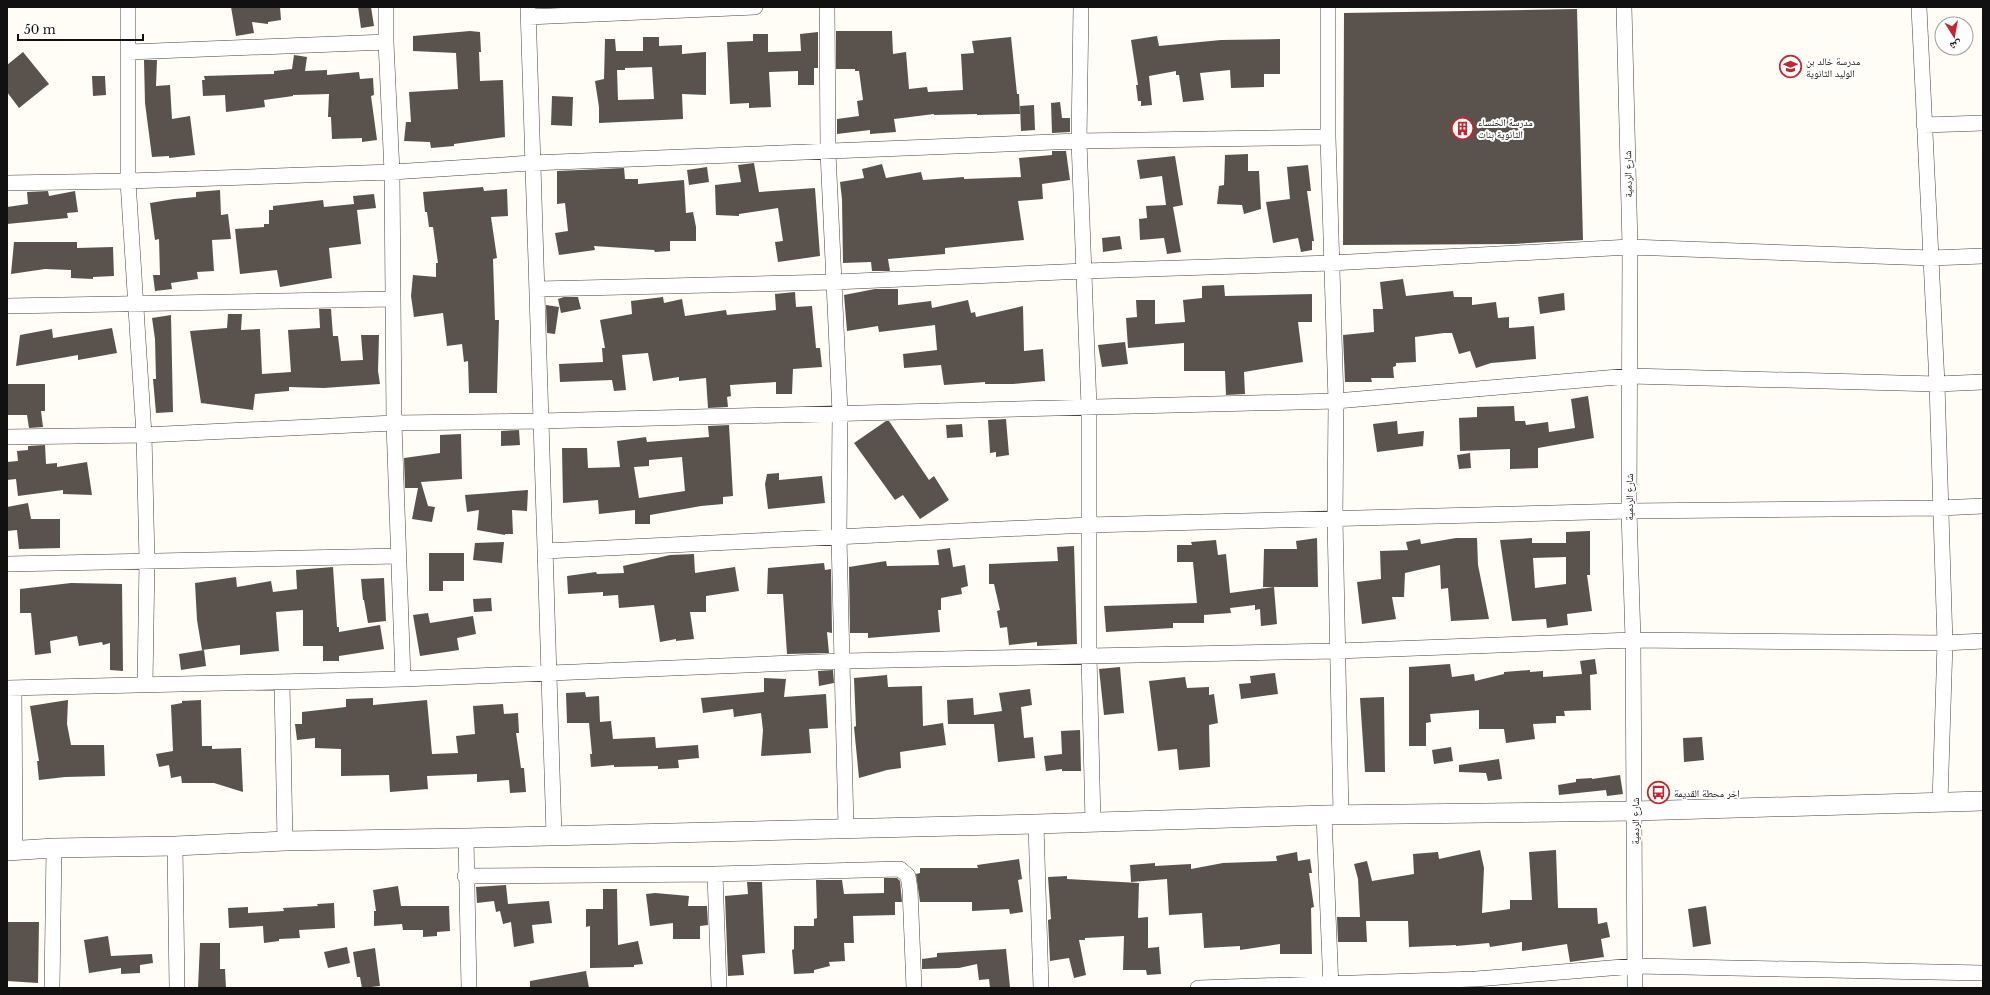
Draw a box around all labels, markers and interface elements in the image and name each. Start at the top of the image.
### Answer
scale bar [18,16,143,42]
north arrow [1934,16,1974,56]
text: 50 m [24,22,56,37]
text: ش [1948,37,1963,54]
school or university icon: مدرسة خالد بن الوليد الثانوية [1778,54,1804,80]
place label: مدرسة خالد بن الوليد الثانوية [1806,55,1861,80]
building icon: مدرسة الخنساء الثانوية بنات [1449,115,1475,141]
place label: مدرسة الخنساء الثانوية بنات [1478,116,1533,141]
street label: شارع الردمية [1621,150,1635,198]
street label: شارع الردمية [1623,473,1636,521]
bus stop icon: اخر محطة القديمة [1646,780,1672,806]
place label: اخر محطة القديمة [1674,787,1740,800]
street label: شارع الردمية [1629,797,1642,845]

